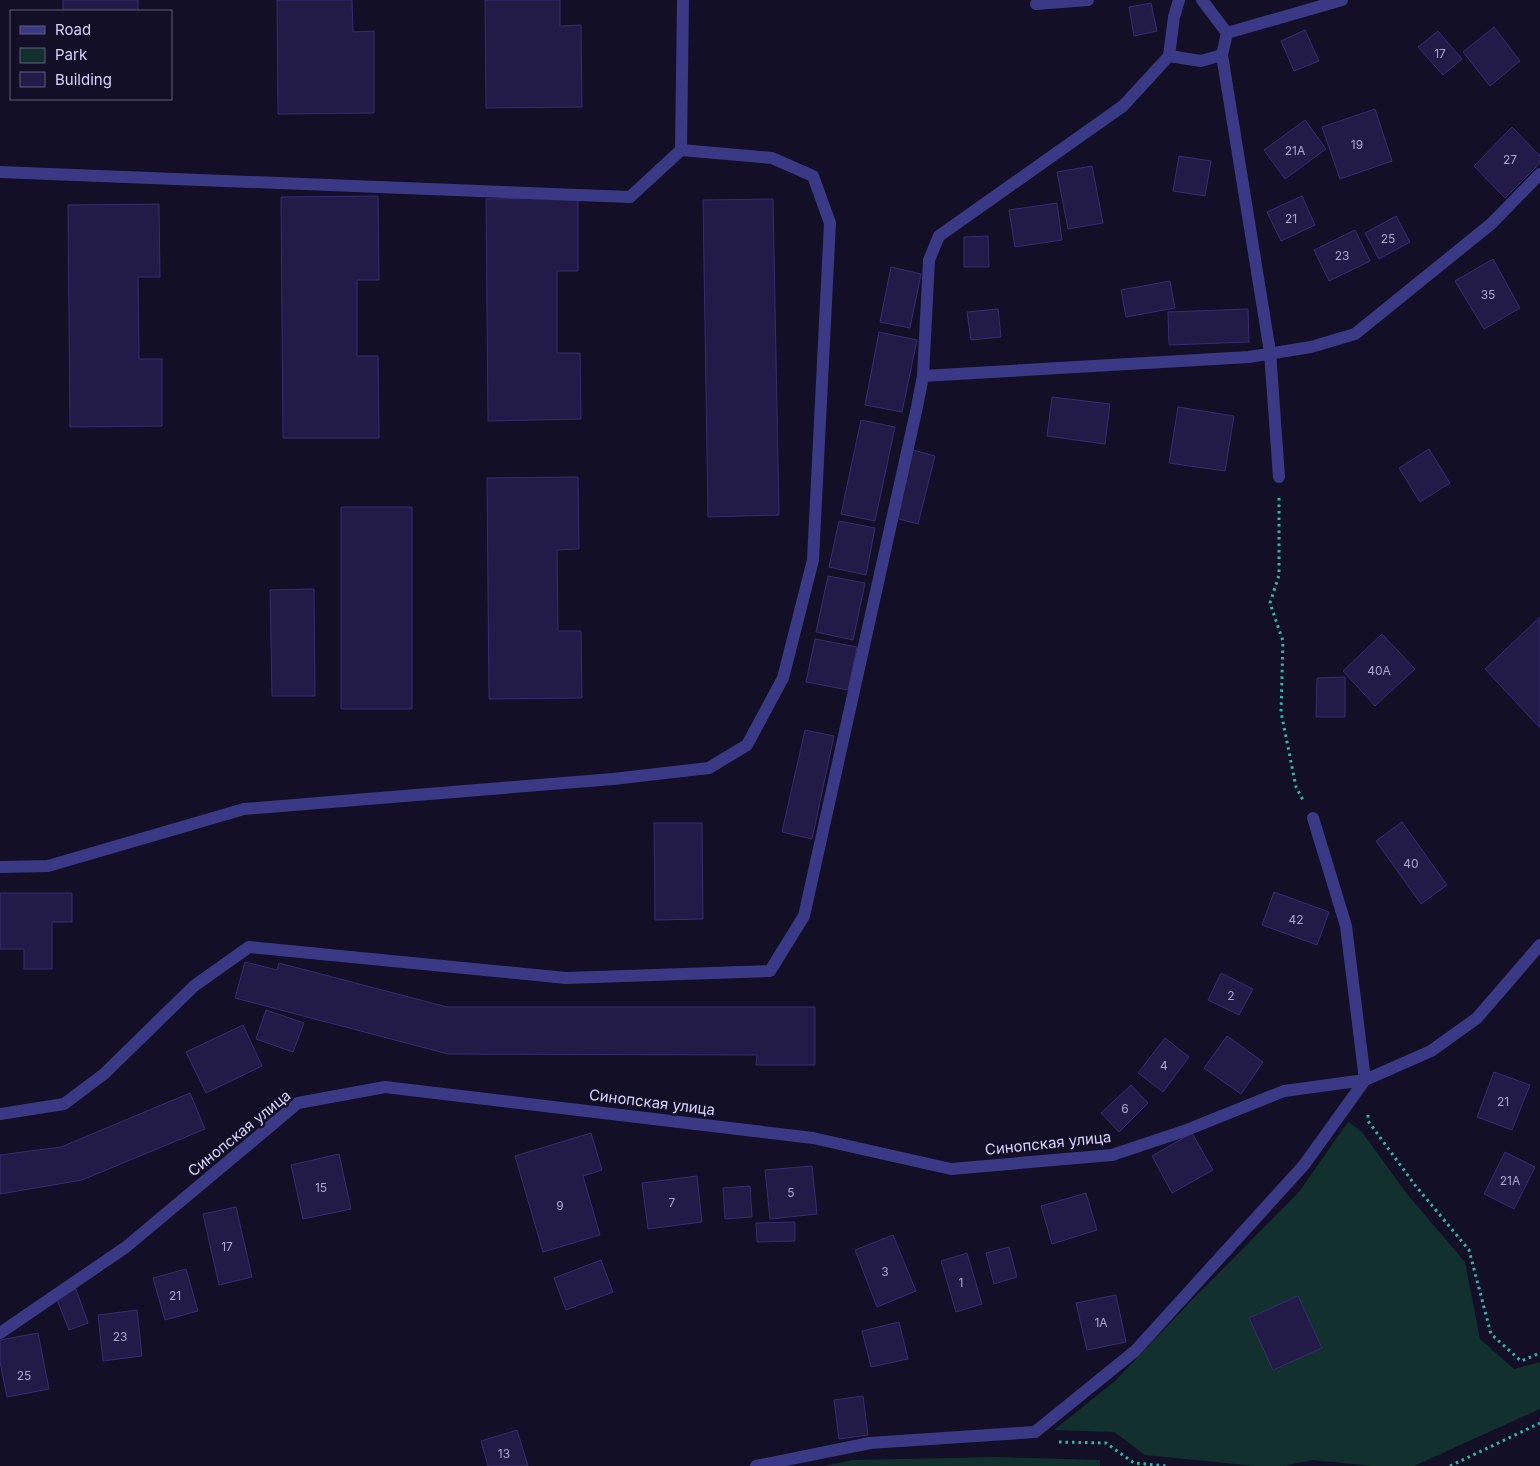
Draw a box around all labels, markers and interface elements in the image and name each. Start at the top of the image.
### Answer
legend [10,10,172,100]
text: Road [55,20,91,39]
text: Park [55,45,88,64]
house number: 17 [1434,46,1446,61]
text: Building [55,70,112,89]
house number: 19 [1351,137,1363,152]
house number: 21А [1285,143,1305,158]
house number: 27 [1503,152,1517,167]
house number: 21 [1285,211,1297,226]
house number: 25 [1381,231,1395,246]
house number: 23 [1335,248,1349,263]
house number: 35 [1481,287,1495,302]
house number: 40А [1367,663,1391,678]
house number: 40 [1403,856,1419,871]
house number: 42 [1288,912,1304,927]
house number: 2 [1227,988,1235,1003]
house number: 4 [1160,1058,1168,1073]
street label: Синопская улица [588,1085,716,1119]
street label: Синопская улица [184,1086,294,1180]
house number: 21 [1497,1094,1509,1109]
house number: 6 [1121,1101,1129,1116]
street label: Синопская улица [984,1127,1112,1159]
house number: 21А [1500,1173,1520,1188]
house number: 15 [315,1180,327,1195]
house number: 5 [787,1185,795,1200]
house number: 7 [669,1195,676,1210]
house number: 9 [556,1198,564,1213]
house number: 17 [221,1239,233,1254]
house number: 3 [881,1264,889,1279]
house number: 1 [959,1275,963,1290]
house number: 21 [169,1288,181,1303]
house number: 1А [1094,1315,1108,1330]
house number: 23 [113,1329,127,1344]
house number: 25 [17,1368,31,1383]
house number: 13 [498,1446,510,1461]

